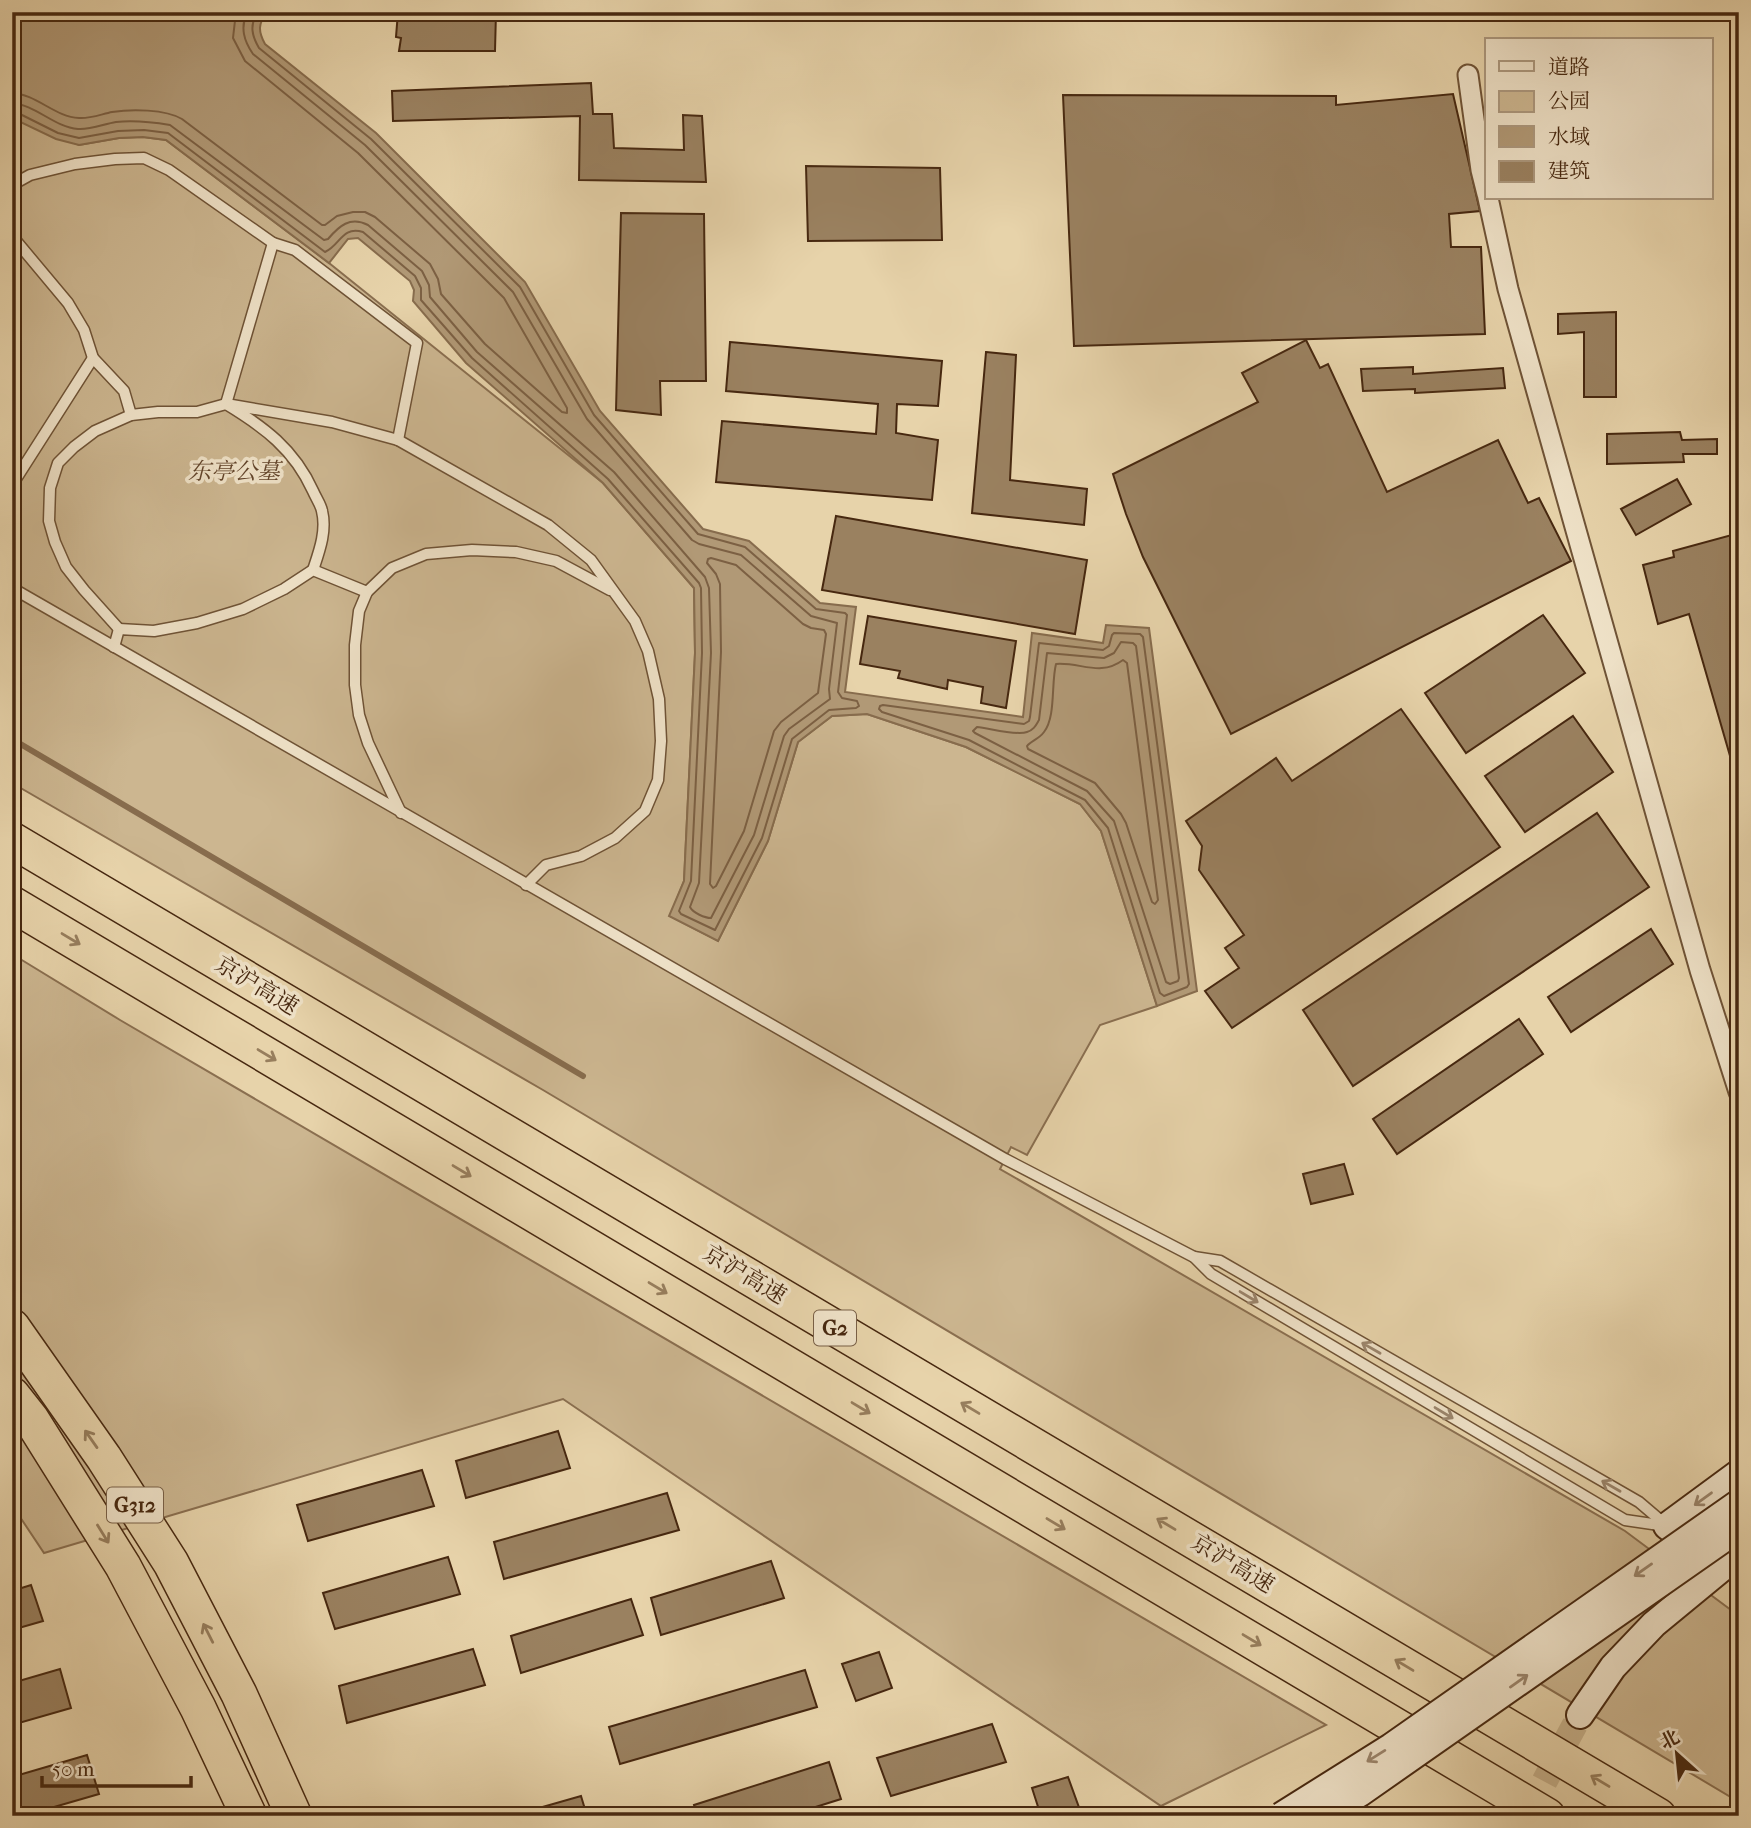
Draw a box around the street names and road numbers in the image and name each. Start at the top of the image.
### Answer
street label: 京沪高速 [210,950,303,1021]
street label: 京沪高速 [698,1239,791,1310]
road number: G2 [814,1310,856,1346]
road number: G312 [107,1488,163,1522]
street label: 京沪高速 [1186,1528,1279,1599]

